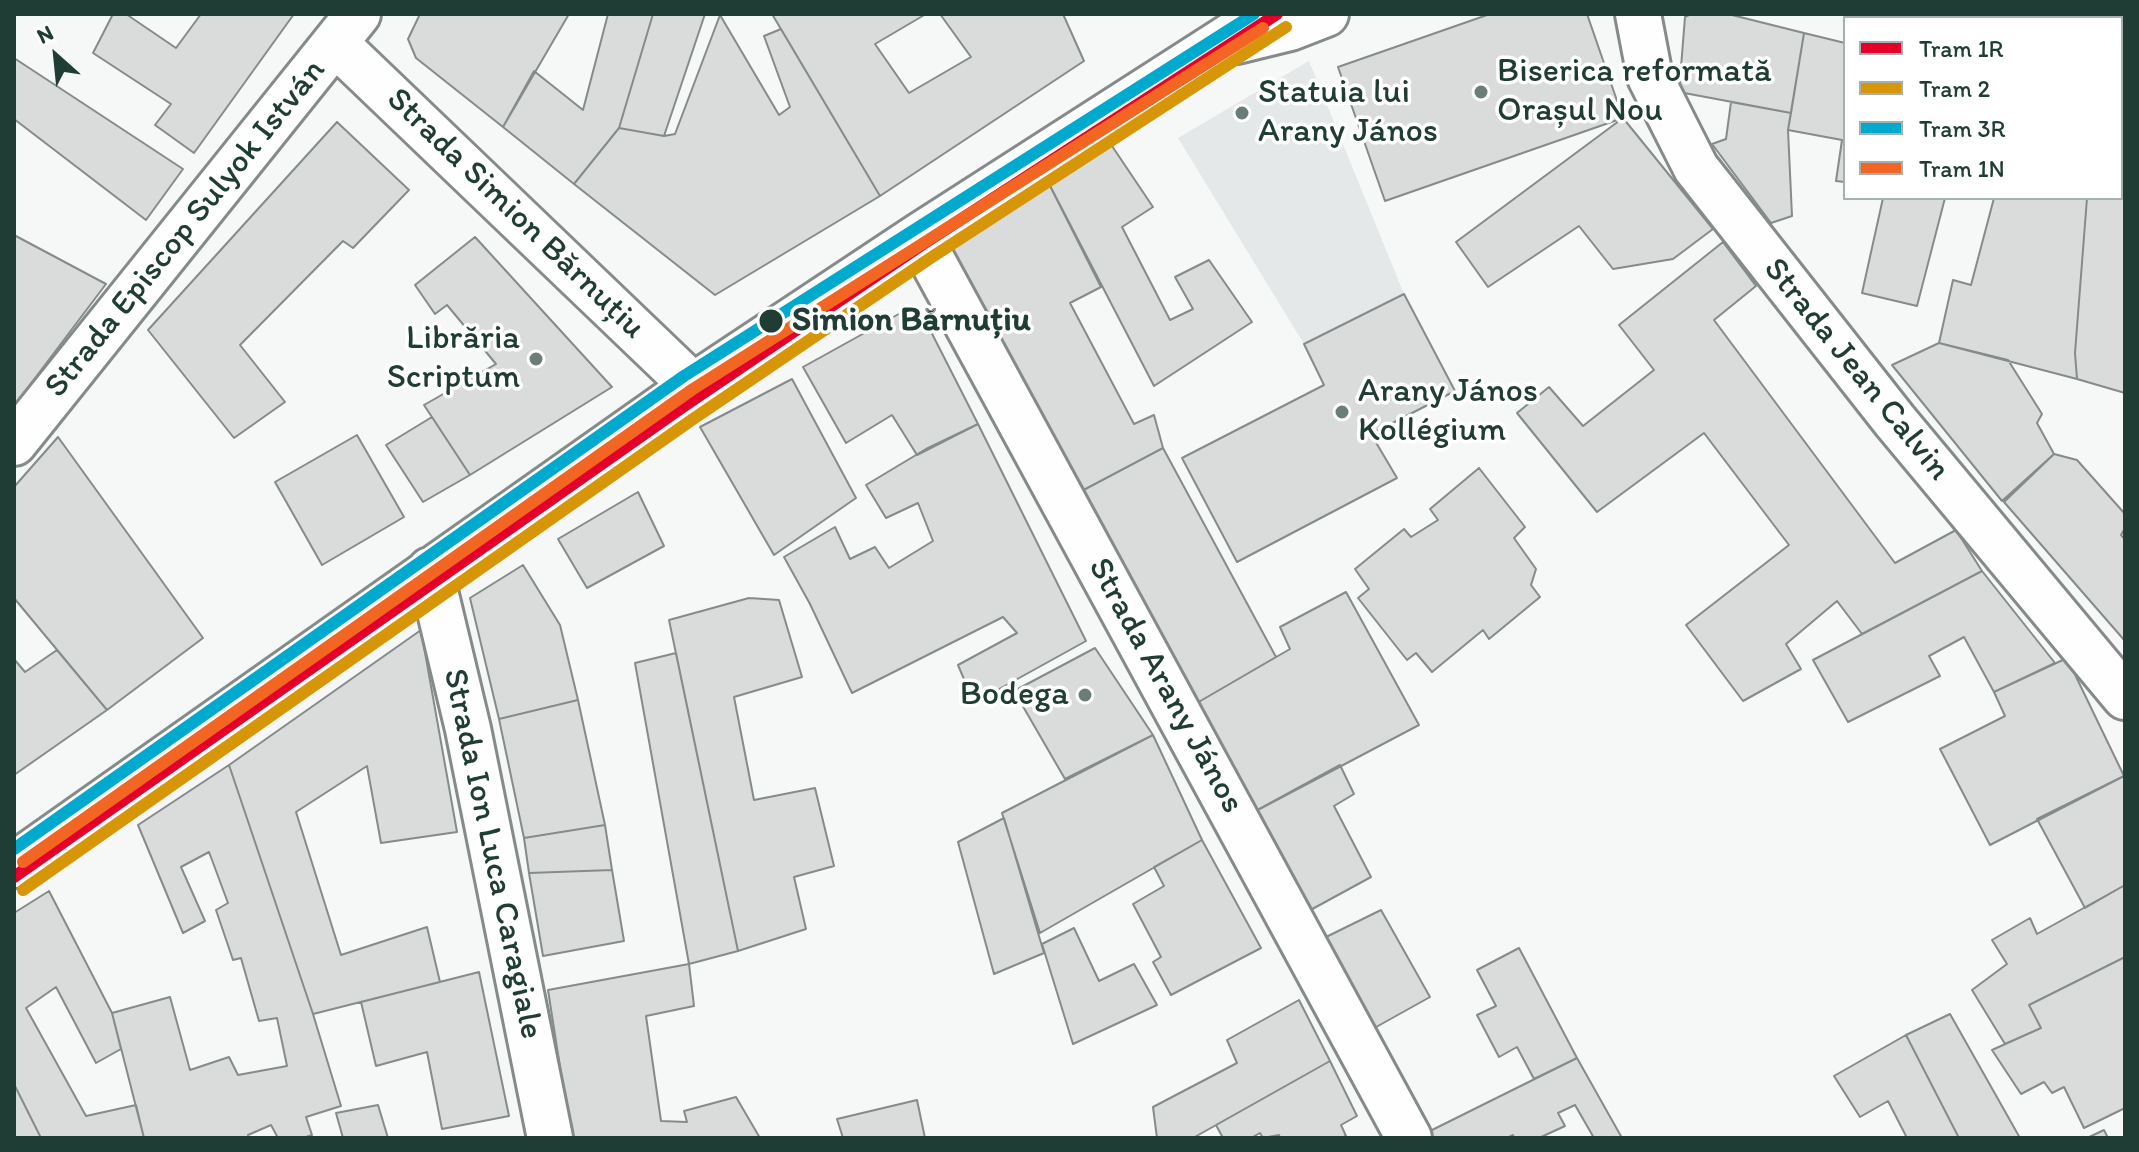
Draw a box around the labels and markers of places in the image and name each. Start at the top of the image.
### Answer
place label: Biserica reformată Orașul Nou [1497,52,1772,132]
place label: Statuia lui Arany János [1258,73,1438,152]
marker: Biserica reformată Orașul Nou [1472,83,1490,101]
marker: Statuia lui Arany János [1233,104,1251,122]
place label: Simion Bărnuțiu [792,301,1031,341]
marker: Simion Bărnuțiu [757,307,785,335]
place label: Librăria Scriptum [387,319,520,398]
marker: Librăria Scriptum [527,350,545,368]
place label: Arany János Kollégium [1358,372,1538,452]
marker: Arany János Kollégium [1333,403,1351,421]
place label: Bodega [960,675,1069,715]
marker: Bodega [1076,686,1094,704]

